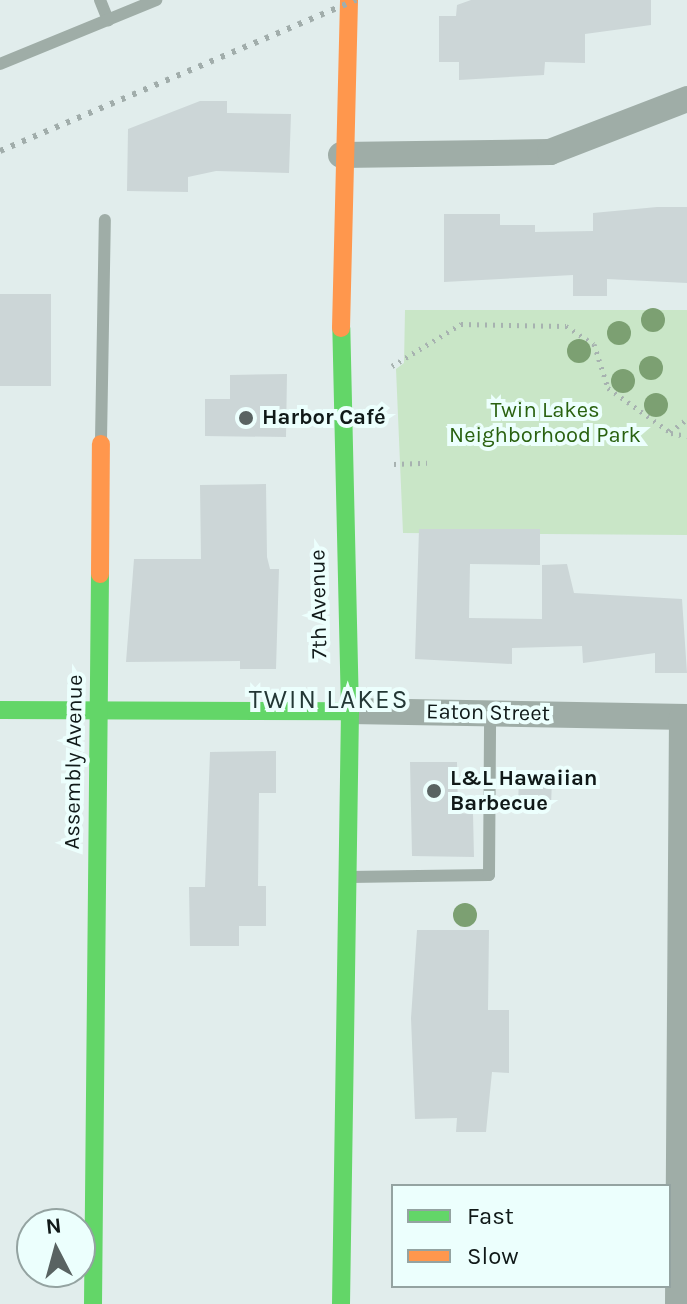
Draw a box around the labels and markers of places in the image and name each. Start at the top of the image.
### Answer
place label: Harbor Café [262,405,386,431]
marker: Harbor Café [237,409,255,427]
place label: L&L Hawaiian Barbecue [450,765,597,816]
marker: L&L Hawaiian Barbecue [425,782,443,800]

